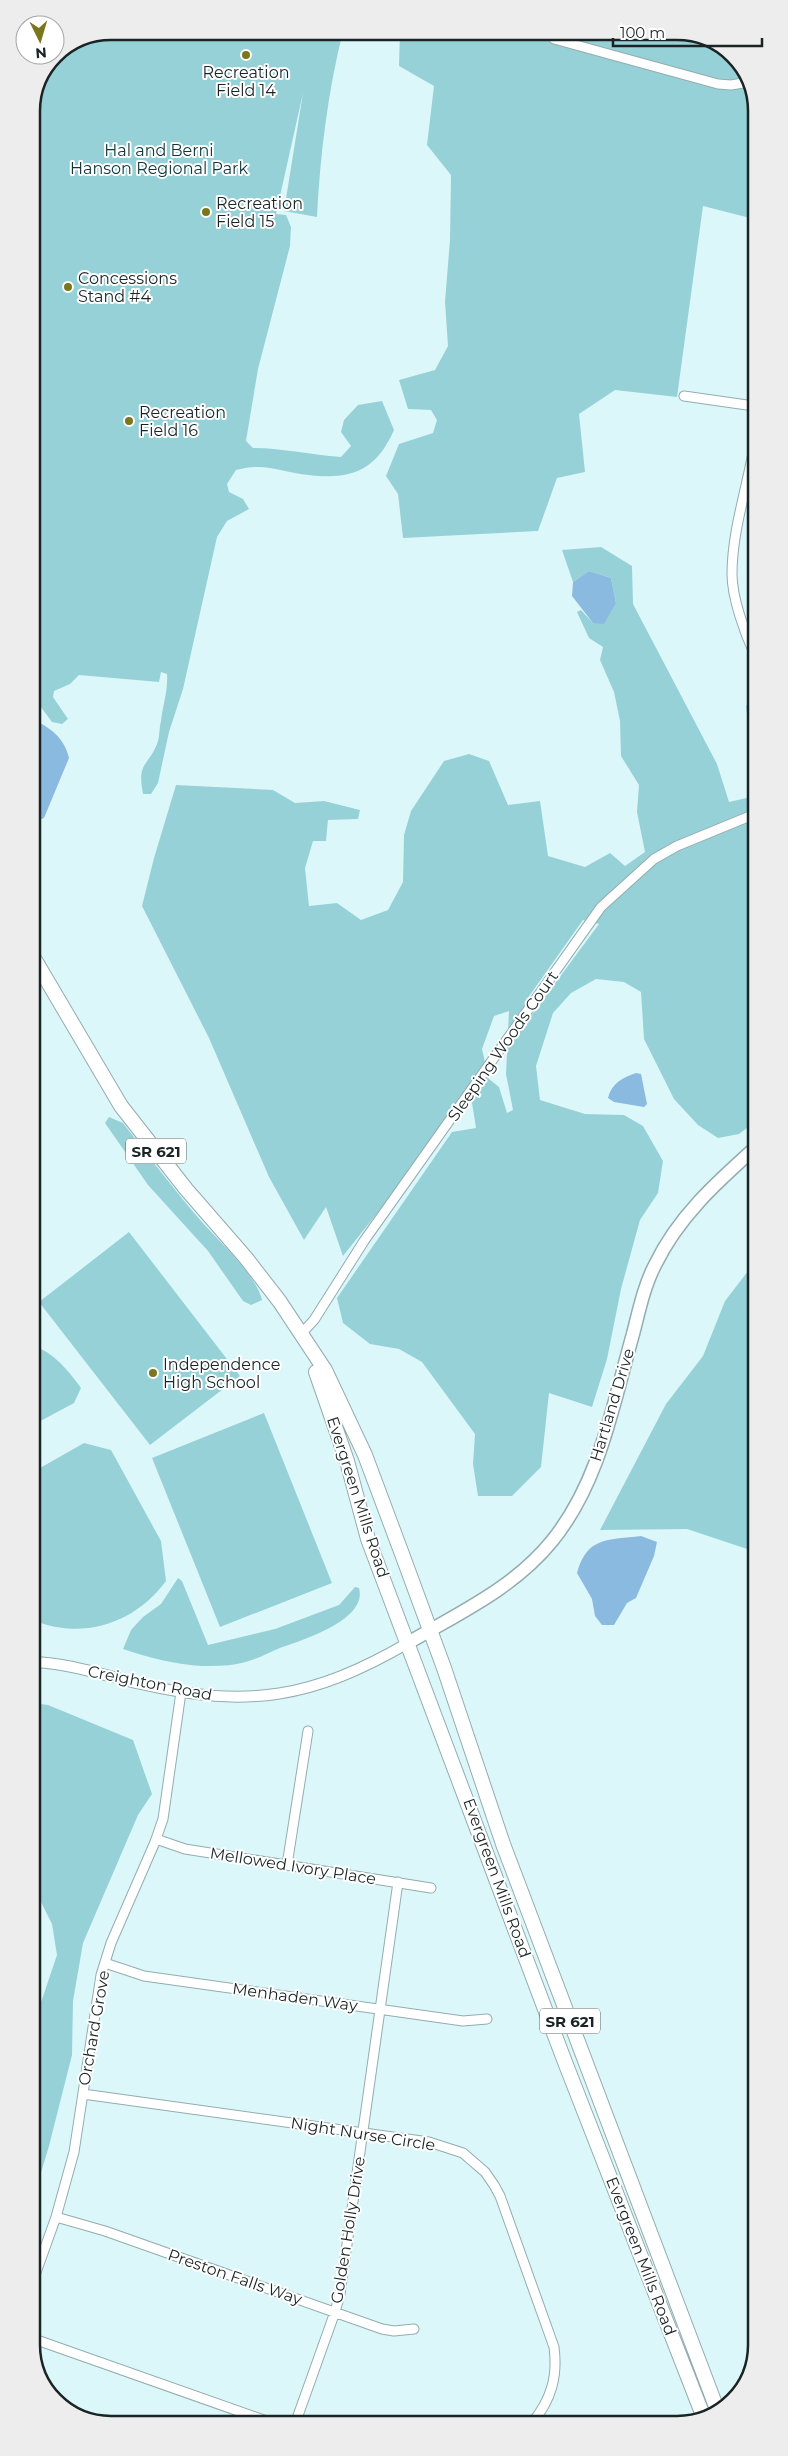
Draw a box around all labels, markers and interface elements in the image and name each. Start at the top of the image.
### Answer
north arrow [15,15,65,65]
scale bar [613,15,762,47]
text: 100 m [620,23,665,42]
text: N [35,43,48,62]
marker: Recreation Field 14 [240,49,252,61]
place label: Recreation Field 14 [203,63,289,100]
park label: Hal and Berni Hanson Regional Park [70,141,248,178]
place label: Recreation Field 15 [216,194,303,231]
marker: Recreation Field 15 [200,206,212,218]
place label: Concessions Stand #4 [78,269,177,306]
marker: Concessions Stand #4 [62,281,74,293]
place label: Recreation Field 16 [139,403,226,440]
marker: Recreation Field 16 [123,415,135,427]
street label: Sleeping Woods Court [444,967,562,1125]
road number: SR 621 [126,1138,186,1164]
street label: Hartland Drive [586,1346,638,1464]
place label: Independence High School [163,1355,280,1392]
marker: Independence High School [147,1367,159,1379]
street label: Evergreen Mills Road [323,1414,393,1580]
street label: Creighton Road [86,1662,214,1704]
street label: Evergreen Mills Road [459,1796,535,1960]
street label: Mellowed Ivory Place [208,1843,378,1889]
street label: Orchard Grove [75,1969,113,2087]
street label: Menhaden Way [231,1979,359,2015]
road number: SR 621 [540,2008,600,2034]
street label: Night Nurse Circle [289,2113,437,2155]
street label: Golden Holly Drive [327,2155,369,2305]
street label: Evergreen Mills Road [602,2174,680,2338]
street label: Preston Falls Way [165,2245,305,2309]

